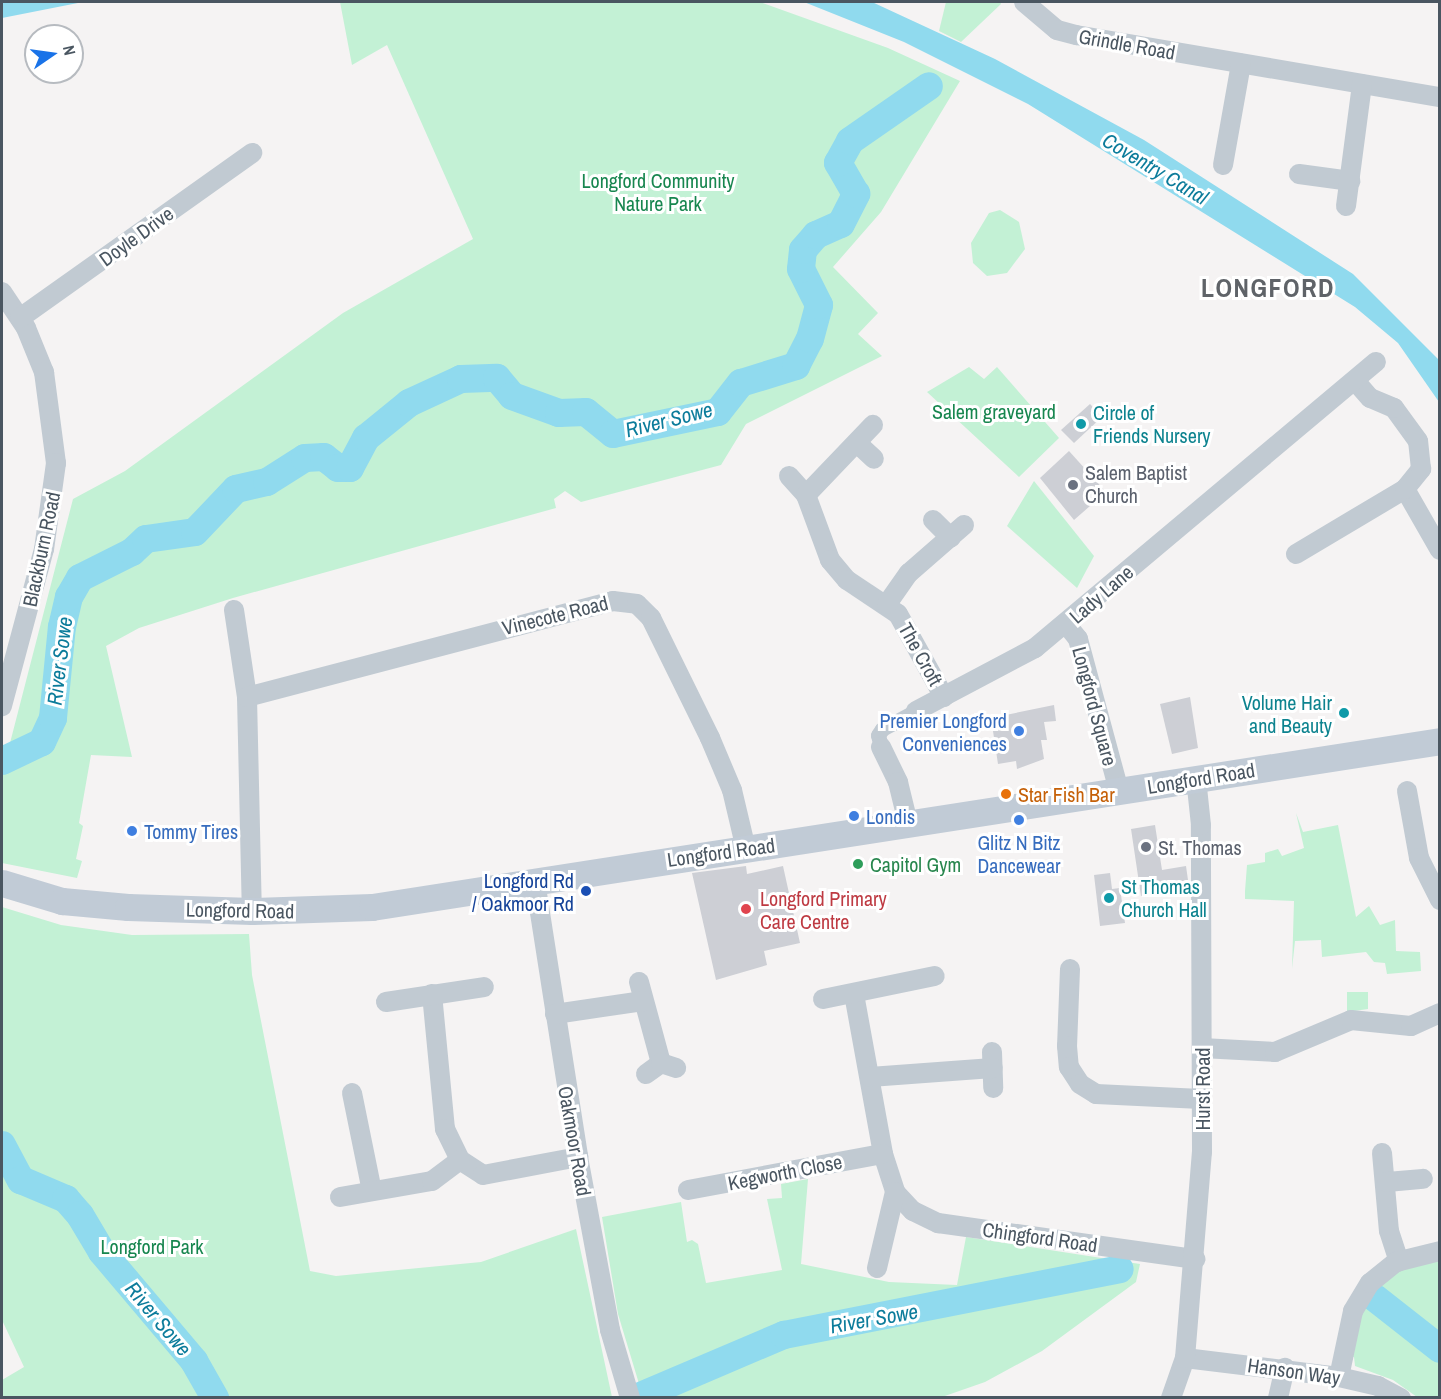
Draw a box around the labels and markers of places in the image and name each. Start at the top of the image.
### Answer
place label: Circle of Friends Nursery [1093,400,1211,447]
marker: Circle of Friends Nursery [1074,417,1088,431]
place label: Salem Baptist Church [1085,461,1187,508]
marker: Salem Baptist Church [1066,478,1080,492]
place label: Volume Hair and Beauty [1242,690,1332,737]
marker: Volume Hair and Beauty [1337,706,1351,720]
place label: Premier Longford Conveniences [879,708,1007,755]
marker: Premier Longford Conveniences [1012,724,1026,738]
place label: Star Fish Bar [1018,782,1115,806]
marker: Star Fish Bar [999,787,1013,801]
place label: Londis [866,804,915,828]
marker: Londis [847,809,861,823]
marker: Glitz N Bitz Dancewear [1012,813,1026,827]
place label: Tommy Tires [144,819,238,843]
marker: Tommy Tires [125,824,139,838]
place label: Glitz N Bitz Dancewear [978,830,1060,877]
place label: St. Thomas [1158,835,1242,859]
marker: St. Thomas [1139,840,1153,854]
place label: Capitol Gym [870,852,961,876]
marker: Capitol Gym [851,857,865,871]
place label: Longford Rd / Oakmoor Rd [472,868,574,915]
place label: St Thomas Church Hall [1121,874,1207,921]
marker: Longford Rd / Oakmoor Rd [579,884,593,898]
place label: Longford Primary Care Centre [760,886,887,933]
marker: St Thomas Church Hall [1102,891,1116,905]
marker: Longford Primary Care Centre [737,900,755,918]

